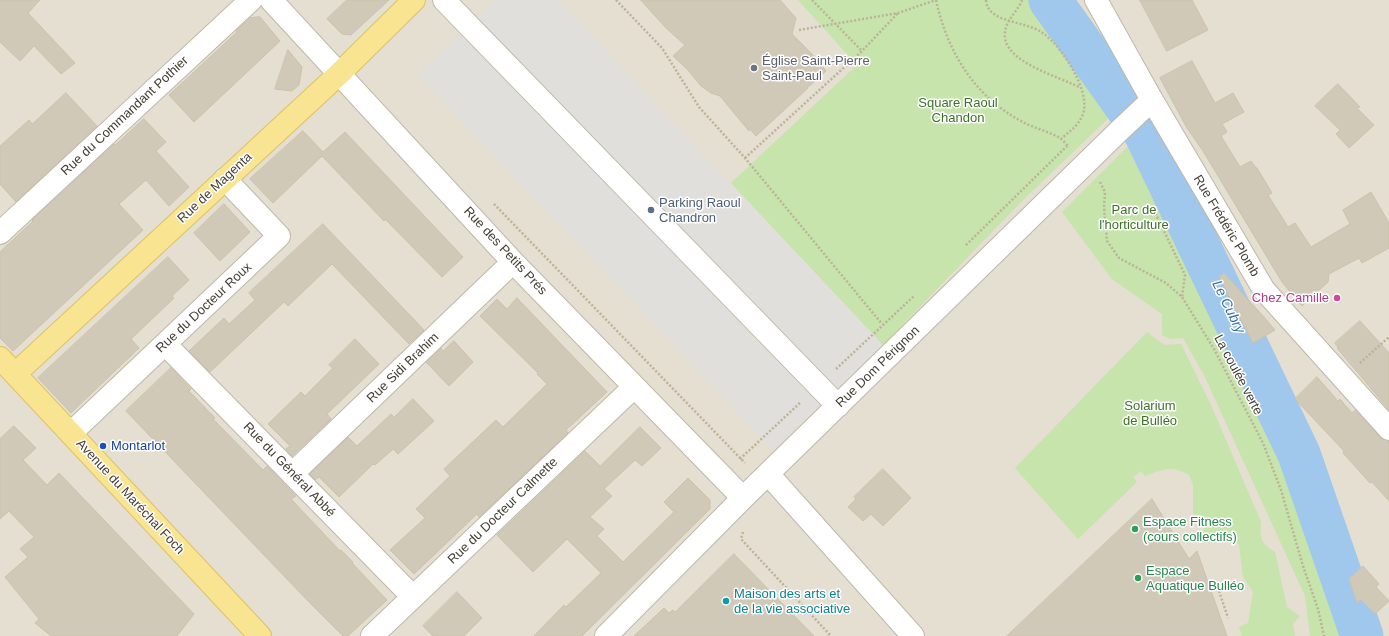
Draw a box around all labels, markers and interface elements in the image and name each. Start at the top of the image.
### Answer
street label: Rue du Commandant Pothier [58,53,192,179]
place label: Église Saint-Pierre Saint-Paul [762,53,870,84]
marker: Église Saint-Pierre Saint-Paul [749,63,759,73]
park label: Square Raoul Chandon [918,95,998,126]
street label: Rue de Magenta [175,150,255,226]
street label: Rue Frédéric Plomb [1190,172,1262,280]
place label: Parking Raoul Chandron [659,195,741,226]
park label: Parc de l'horticulture [1099,202,1169,233]
street label: Rue des Petits Prés [460,204,550,298]
marker: Parking Raoul Chandron [646,205,656,215]
street label: Rue du Docteur Roux [153,260,255,356]
water label: Le Cubry [1208,278,1248,336]
place label: Chez Camille [1252,290,1329,306]
marker: Chez Camille [1332,293,1342,303]
street label: Rue Dom Pérignon [833,323,923,411]
street label: Rue Sidi Brahim [364,330,442,406]
street label: La coulée verte [1210,332,1266,418]
park label: Solarium de Bulléo [1123,398,1177,429]
street label: Rue du Général Abbé [240,419,338,521]
street label: Avenue du Maréchal Foch [73,436,187,558]
place label: Montarlot [111,438,165,454]
marker: Montarlot [98,441,108,451]
street label: Rue du Docteur Calmette [445,454,561,568]
place label: Espace Fitness (cours collectifs) [1143,514,1237,545]
marker: Espace Fitness (cours collectifs) [1130,524,1140,534]
place label: Espace Aquatique Bulléo [1146,563,1244,594]
marker: Espace Aquatique Bulléo [1133,573,1143,583]
place label: Maison des arts et de la vie associative [734,586,850,617]
marker: Maison des arts et de la vie associative [721,596,731,606]

